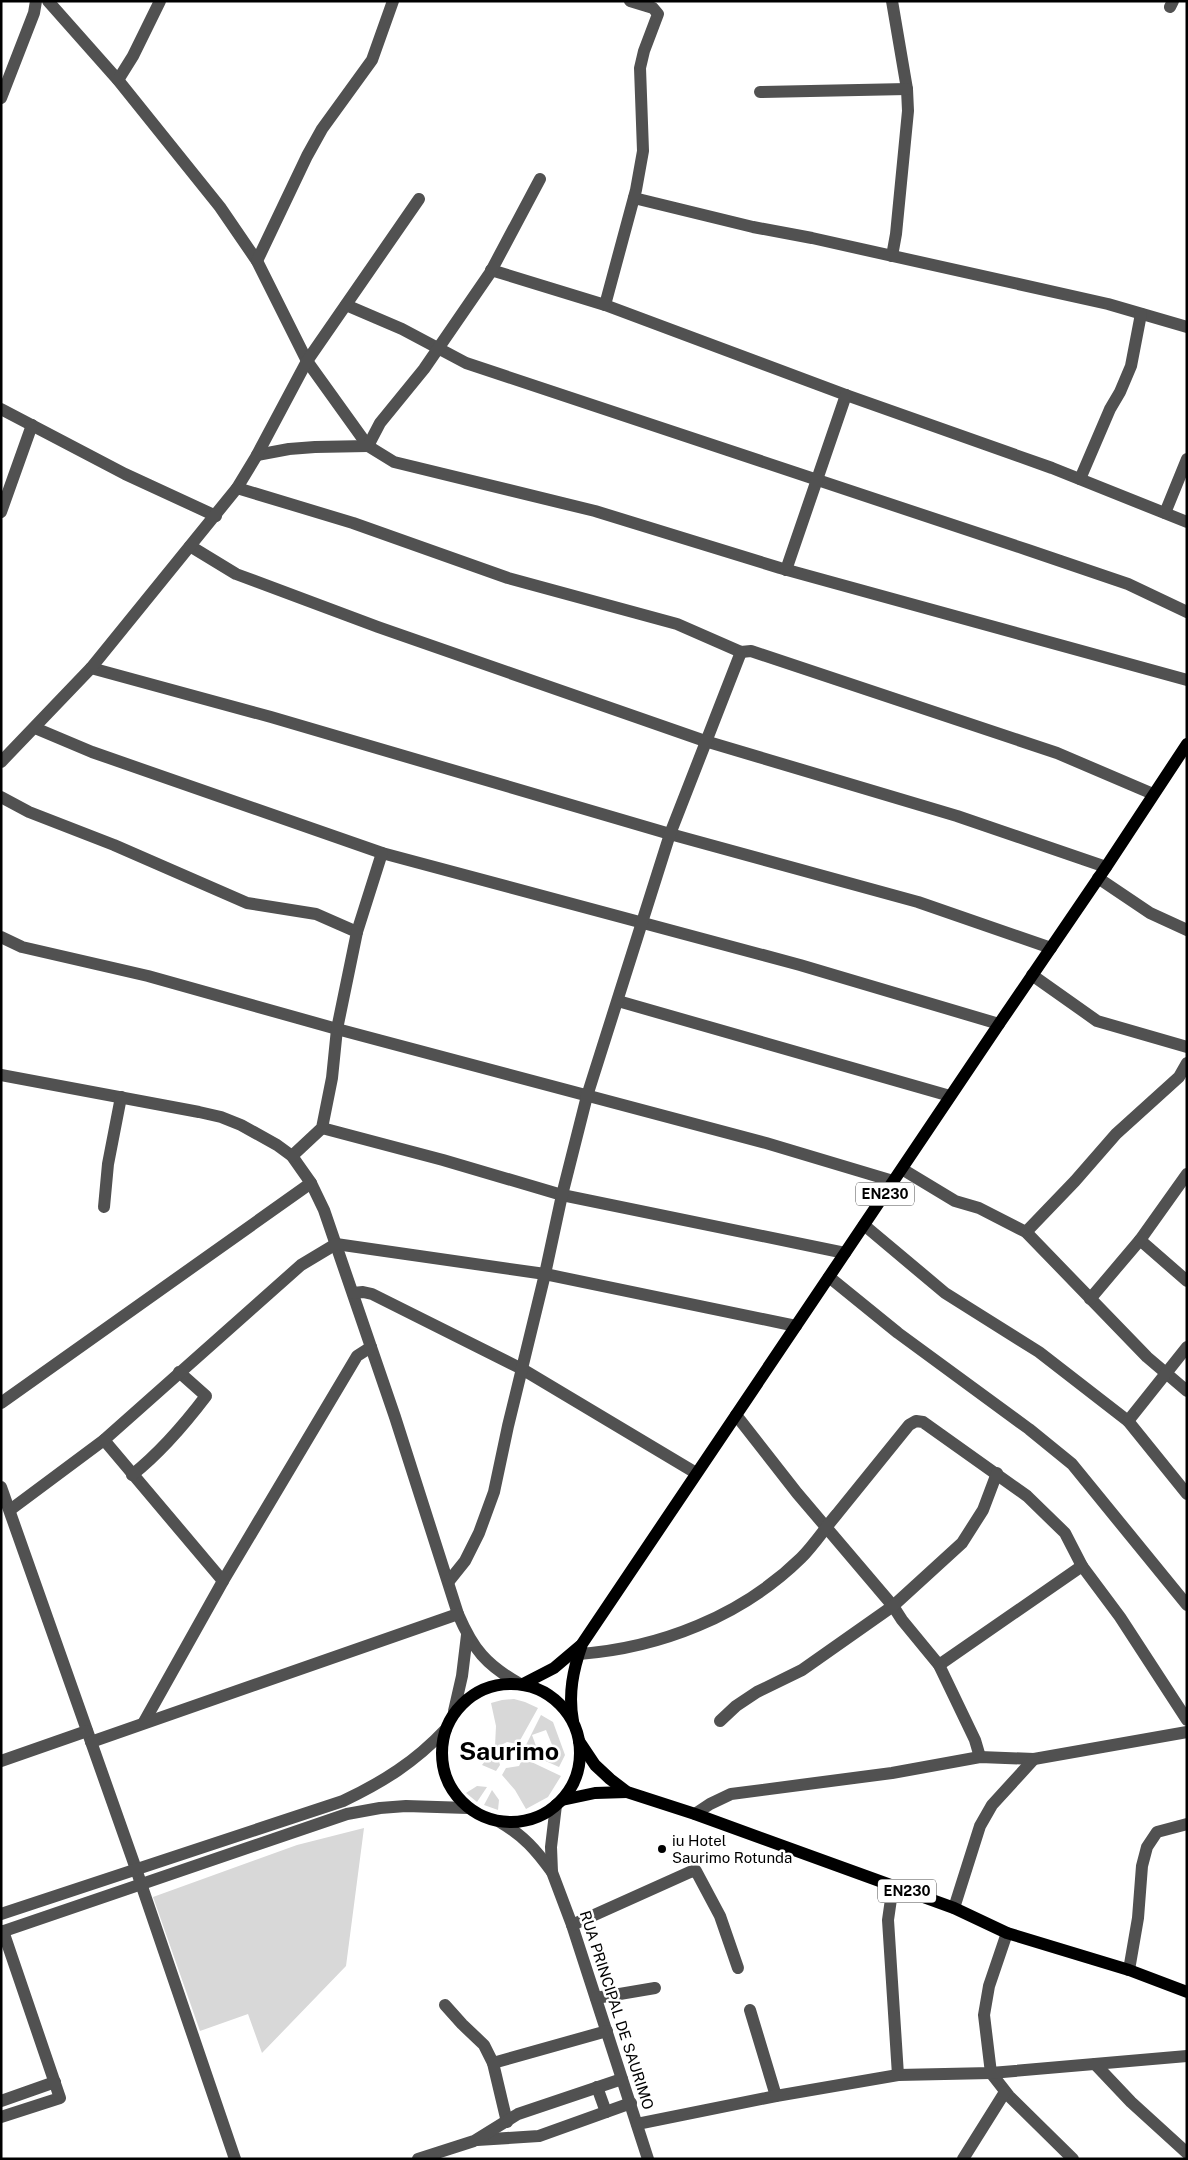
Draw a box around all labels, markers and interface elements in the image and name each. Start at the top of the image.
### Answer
road number: EN230 [856,1182,914,1206]
district label: Saurimo [459,1736,559,1766]
place label: iu Hotel Saurimo Rotunda [672,1832,792,1866]
marker: iu Hotel Saurimo Rotunda [656,1843,668,1855]
road number: EN230 [878,1880,936,1902]
street label: RUA PRINCIPAL DE SAURIMO [577,1908,657,2112]

